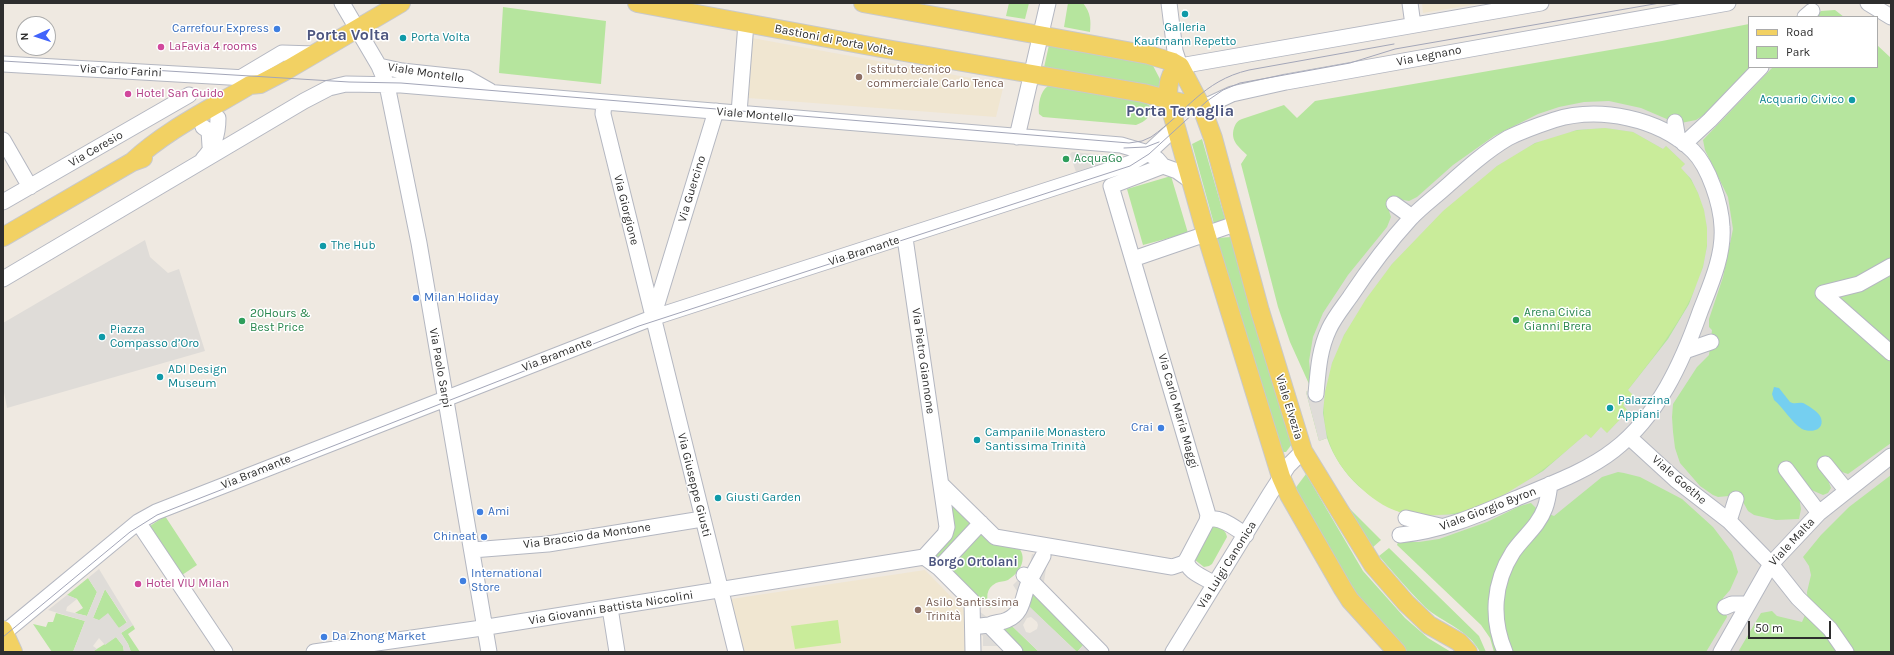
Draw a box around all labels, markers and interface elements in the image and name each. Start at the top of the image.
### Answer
marker: Galleria Kaufmann Repetto [1180,9,1190,19]
north arrow [16,16,56,56]
legend [1748,16,1878,68]
street label: Bastioni di Porta Volta [773,21,895,59]
place label: Galleria Kaufmann Repetto [1134,21,1236,49]
place label: Carrefour Express [172,22,269,36]
marker: Carrefour Express [272,24,282,34]
district label: Porta Volta [307,25,389,45]
text: Road [1786,25,1814,39]
place label: Porta Volta [411,31,470,45]
text: N [18,32,31,41]
marker: Porta Volta [398,33,408,43]
place label: LaFavia 4 rooms [169,40,257,54]
marker: LaFavia 4 rooms [156,42,166,52]
street label: Via Legnano [1395,43,1463,69]
text: Park [1786,45,1810,59]
street label: Viale Montello [387,60,465,86]
street label: Via Carlo Farini [80,62,162,80]
place label: Istituto tecnico commerciale Carlo Tenca [867,63,1004,91]
marker: Istituto tecnico commerciale Carlo Tenca [854,72,864,82]
place label: Hotel San Guido [136,87,224,101]
marker: Hotel San Guido [123,89,133,99]
place label: Acquario Civico [1759,93,1844,107]
marker: Acquario Civico [1847,95,1857,105]
district label: Porta Tenaglia [1126,101,1234,121]
street label: Viale Montello [716,104,794,126]
street label: Via Ceresio [66,128,126,170]
place label: AcquaGo [1074,152,1122,166]
street label: Via Guercino [675,154,709,224]
marker: AcquaGo [1061,154,1071,164]
street label: Via Giorgione [610,173,642,247]
street label: Via Bramante [827,233,901,269]
place label: The Hub [331,239,376,253]
marker: The Hub [318,241,328,251]
place label: Milan Holiday [424,291,499,305]
marker: Milan Holiday [411,293,421,303]
place label: Arena Civica Gianni Brera [1524,306,1592,334]
place label: 20Hours & Best Price [250,307,310,335]
street label: Via Pietro Giannone [908,307,938,415]
marker: Arena Civica Gianni Brera [1511,315,1521,325]
marker: 20Hours & Best Price [237,316,247,326]
place label: Piazza Compasso d’Oro [110,323,199,351]
street label: Via Paolo Sarpi [426,327,454,409]
marker: Piazza Compasso d’Oro [97,332,107,342]
street label: Via Bramante [520,335,594,375]
street label: Via Carlo Maria Maggi [1155,352,1201,470]
place label: ADI Design Museum [168,363,227,391]
marker: ADI Design Museum [155,372,165,382]
street label: Viale Elvezia [1272,373,1306,441]
place label: Palazzina Appiani [1618,394,1670,422]
marker: Palazzina Appiani [1605,403,1615,413]
place label: Crai [1131,421,1153,435]
marker: Crai [1156,423,1166,433]
place label: Campanile Monastero Santissima Trinità [985,426,1105,454]
street label: Via Giuseppe Giusti [674,431,714,539]
marker: Campanile Monastero Santissima Trinità [972,435,982,445]
street label: Via Bramante [219,451,293,493]
street label: Viale Goethe [1649,452,1709,508]
street label: Viale Giorgio Byron [1438,484,1538,534]
place label: Giusti Garden [726,491,801,505]
marker: Giusti Garden [713,493,723,503]
place label: Ami [488,505,510,519]
marker: Ami [475,507,485,517]
street label: Viale Malta [1766,515,1818,569]
street label: Via Luigi Canonica [1194,518,1260,612]
street label: Via Braccio da Montone [522,520,652,552]
place label: Chineat [433,530,476,544]
marker: Chineat [479,532,489,542]
district label: Borgo Ortolani [928,554,1018,570]
place label: International Store [471,567,542,595]
marker: International Store [458,576,468,586]
place label: Hotel VIU Milan [146,577,229,591]
marker: Hotel VIU Milan [133,579,143,589]
street label: Via Giovanni Battista Niccolini [528,588,694,628]
place label: Asilo Santissima Trinità [926,596,1019,624]
marker: Asilo Santissima Trinità [913,605,923,615]
scale bar [1750,613,1833,639]
text: 50 m [1755,621,1783,635]
place label: Da Zhong Market [332,630,426,644]
marker: Da Zhong Market [319,632,329,642]

